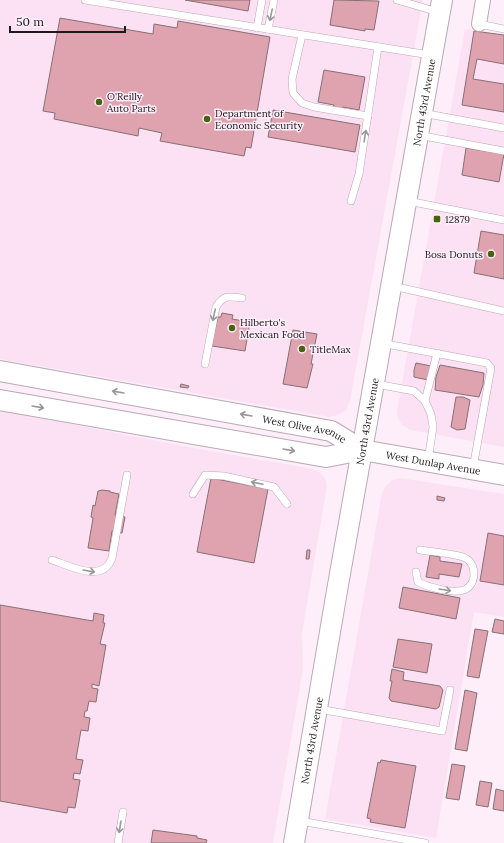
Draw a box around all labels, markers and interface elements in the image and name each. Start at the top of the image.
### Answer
scale bar [10,8,125,34]
one-way arrow [267,8,275,21]
text: 50 m [16,14,44,29]
street label: North 43rd Avenue [410,57,438,147]
place label: O'Reilly Auto Parts [106,90,156,115]
marker: O'Reilly Auto Parts [94,97,104,107]
place label: Department of Economic Security [215,107,303,132]
marker: Department of Economic Security [202,114,212,124]
one-way arrow [361,129,369,142]
place label: 12879 [445,213,470,226]
marker: 12879 [432,214,442,224]
place label: Bosa Donuts [425,248,483,261]
marker: Bosa Donuts [486,249,496,259]
one-way arrow [210,308,218,321]
place label: Hilberto's Mexican Food [240,316,305,341]
marker: Hilberto's Mexican Food [227,323,237,333]
place label: TitleMax [310,343,352,356]
marker: TitleMax [297,344,307,354]
street label: North 43rd Avenue [353,376,381,466]
one-way arrow [112,388,125,396]
one-way arrow [32,403,45,411]
one-way arrow [239,411,252,419]
street label: West Olive Avenue [261,412,349,446]
one-way arrow [282,447,295,455]
street label: West Dunlap Avenue [385,448,482,477]
one-way arrow [251,479,264,487]
one-way arrow [82,567,95,575]
one-way arrow [438,586,451,594]
street label: North 43rd Avenue [298,695,325,785]
one-way arrow [116,820,124,833]

